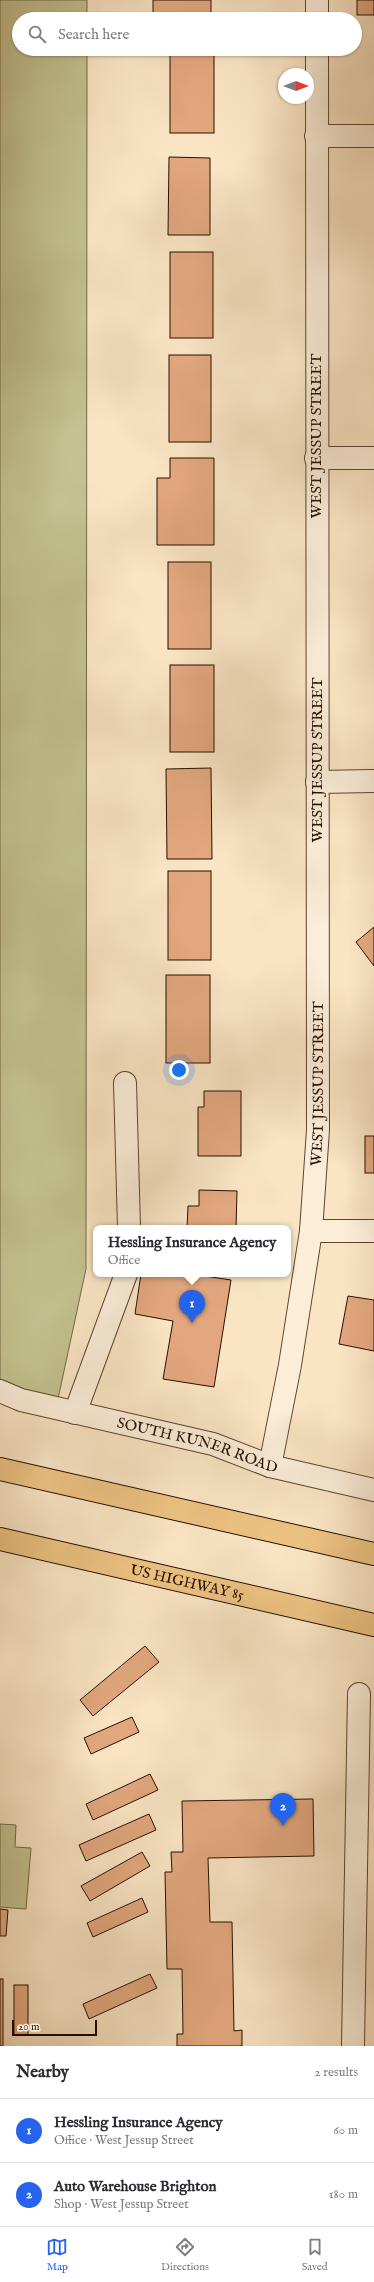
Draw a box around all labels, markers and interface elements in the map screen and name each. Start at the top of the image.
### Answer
search box [12,12,362,56]
icon: search [26,23,48,45]
text: Search here [58,25,129,44]
north arrow [278,68,314,104]
street label: WEST JESSUP STREET [307,354,326,518]
street label: WEST JESSUP STREET [308,678,327,842]
street label: WEST JESSUP STREET [306,1001,328,1167]
your location [169,1060,189,1080]
popup [93,1225,291,1277]
text: Hessling Insurance Agency [108,1233,276,1252]
text: Office [108,1252,140,1269]
pin: 1 [179,1290,205,1323]
street label: SOUTH KUNER ROAD [115,1413,279,1477]
street label: US HIGHWAY 85 [129,1560,246,1604]
pin: 2 [270,1793,296,1826]
scale bar [12,2018,97,2037]
text: 20 m [18,2020,39,2034]
text: Nearby [16,2062,69,2083]
text: 2 results [314,2064,358,2081]
text: Hessling Insurance Agency [54,2113,223,2132]
text: 1 [27,2122,31,2139]
text: 60 m [333,2122,358,2139]
text: Office · West Jessup Street [54,2132,194,2149]
text: Auto Warehouse Brighton [54,2177,216,2196]
text: 2 [26,2186,32,2203]
text: 180 m [329,2186,358,2203]
text: Shop · West Jessup Street [54,2196,189,2213]
tab: Map [46,2236,68,2274]
tab: Directions [161,2236,209,2274]
tab: Saved [302,2236,328,2274]

